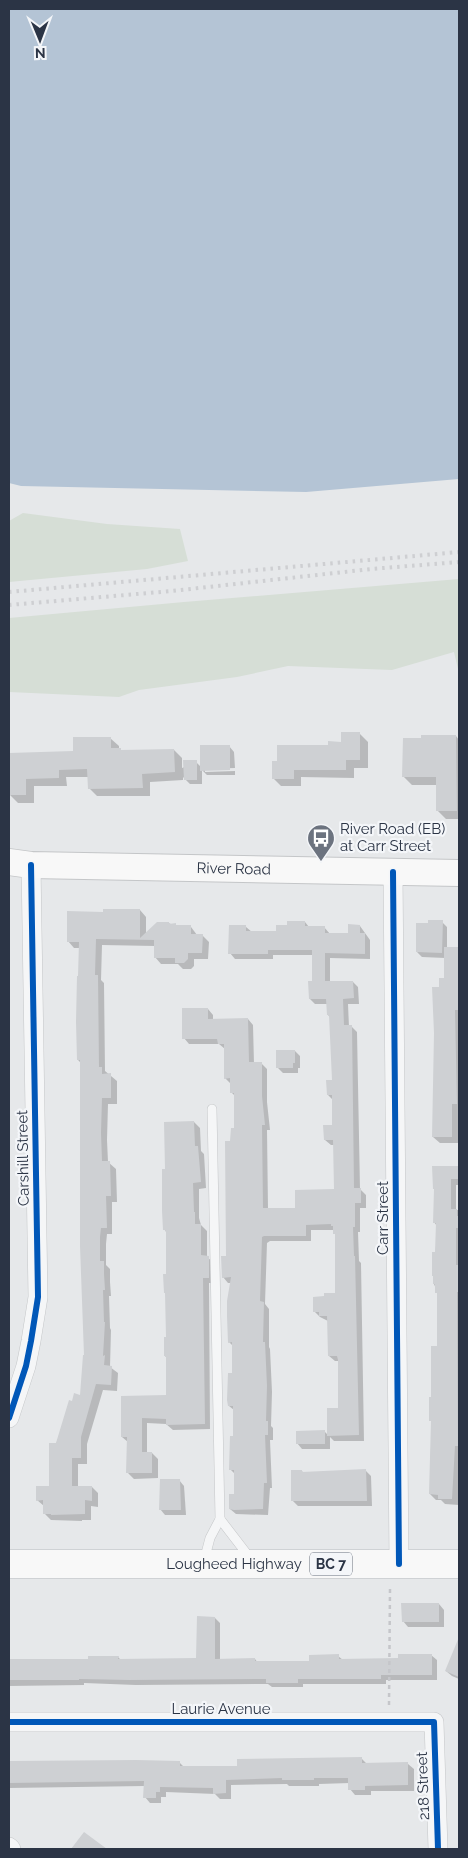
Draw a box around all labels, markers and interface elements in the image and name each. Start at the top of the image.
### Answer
north arrow [15,15,65,65]
text: N [35,45,46,61]
place label: River Road (EB) at Carr Street [340,820,445,855]
bus stop icon: River Road (EB) at Carr Street [306,823,336,862]
street label: River Road [196,859,271,878]
street label: Carshill Street [13,1110,33,1206]
street label: Carr Street [374,1181,392,1255]
road number: BC 7 [310,1552,352,1576]
street label: Lougheed Highway [166,1555,302,1573]
street label: Laurie Avenue [171,1700,271,1718]
street label: 218 Street [413,1751,433,1821]

